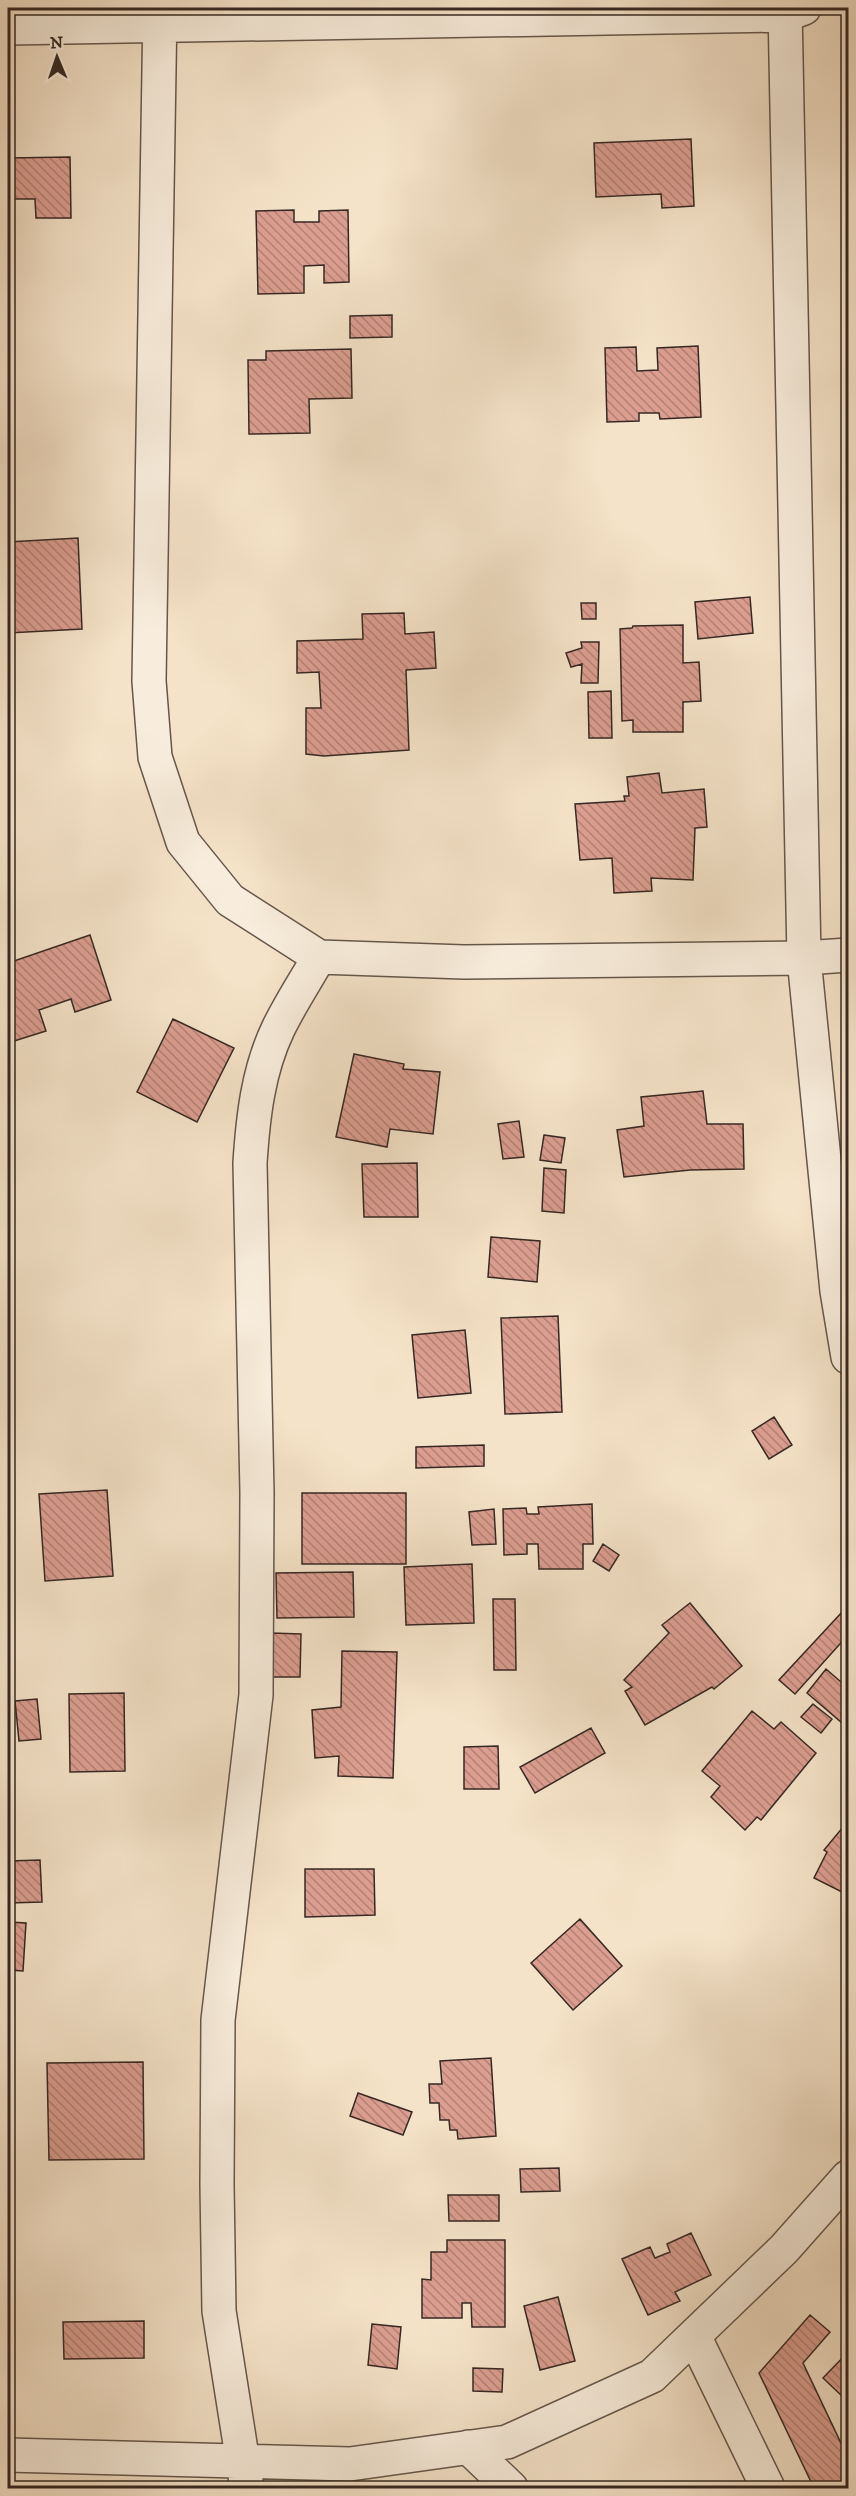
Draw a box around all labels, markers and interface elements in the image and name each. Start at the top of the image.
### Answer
north arrow [27,27,87,87]
text: N [50,33,63,53]

